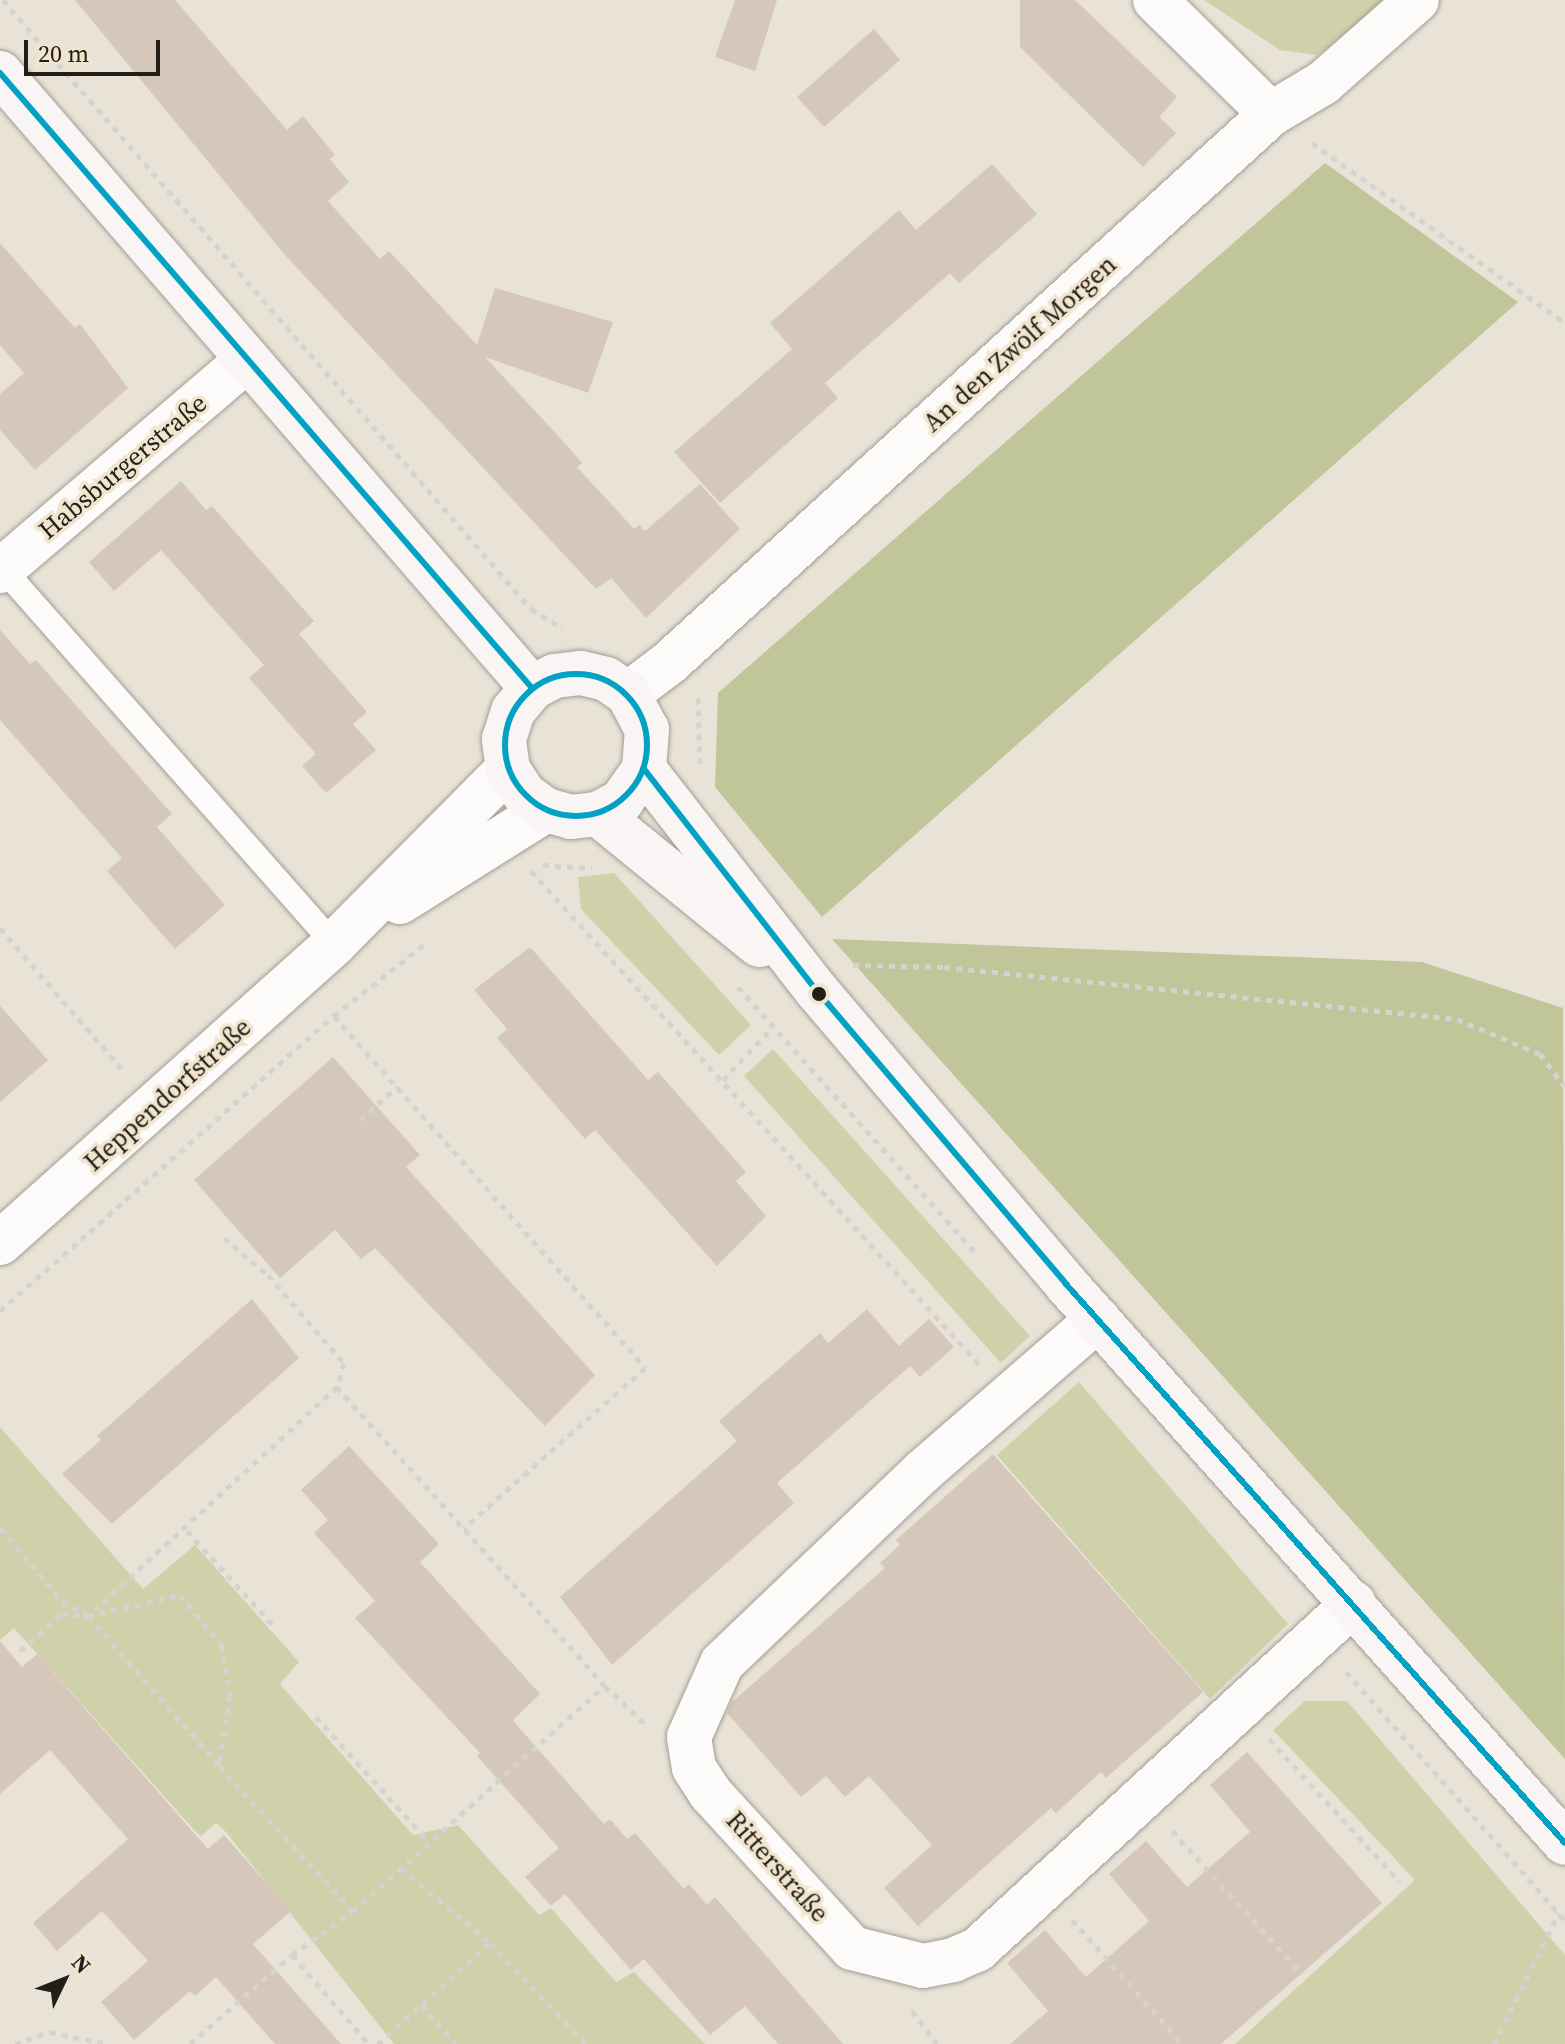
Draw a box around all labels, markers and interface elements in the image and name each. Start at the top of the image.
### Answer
scale bar [28,24,164,74]
text: 20 m [38,37,89,70]
street label: An den Zwölf Morgen [917,249,1123,439]
street label: Habsburgerstraße [33,388,213,546]
unlabelled marker [811,986,827,1002]
street label: Heppendorfstraße [78,1012,258,1178]
street label: Ritterstraße [719,1805,835,1929]
north arrow [24,1940,104,2020]
text: N [65,1948,98,1980]

